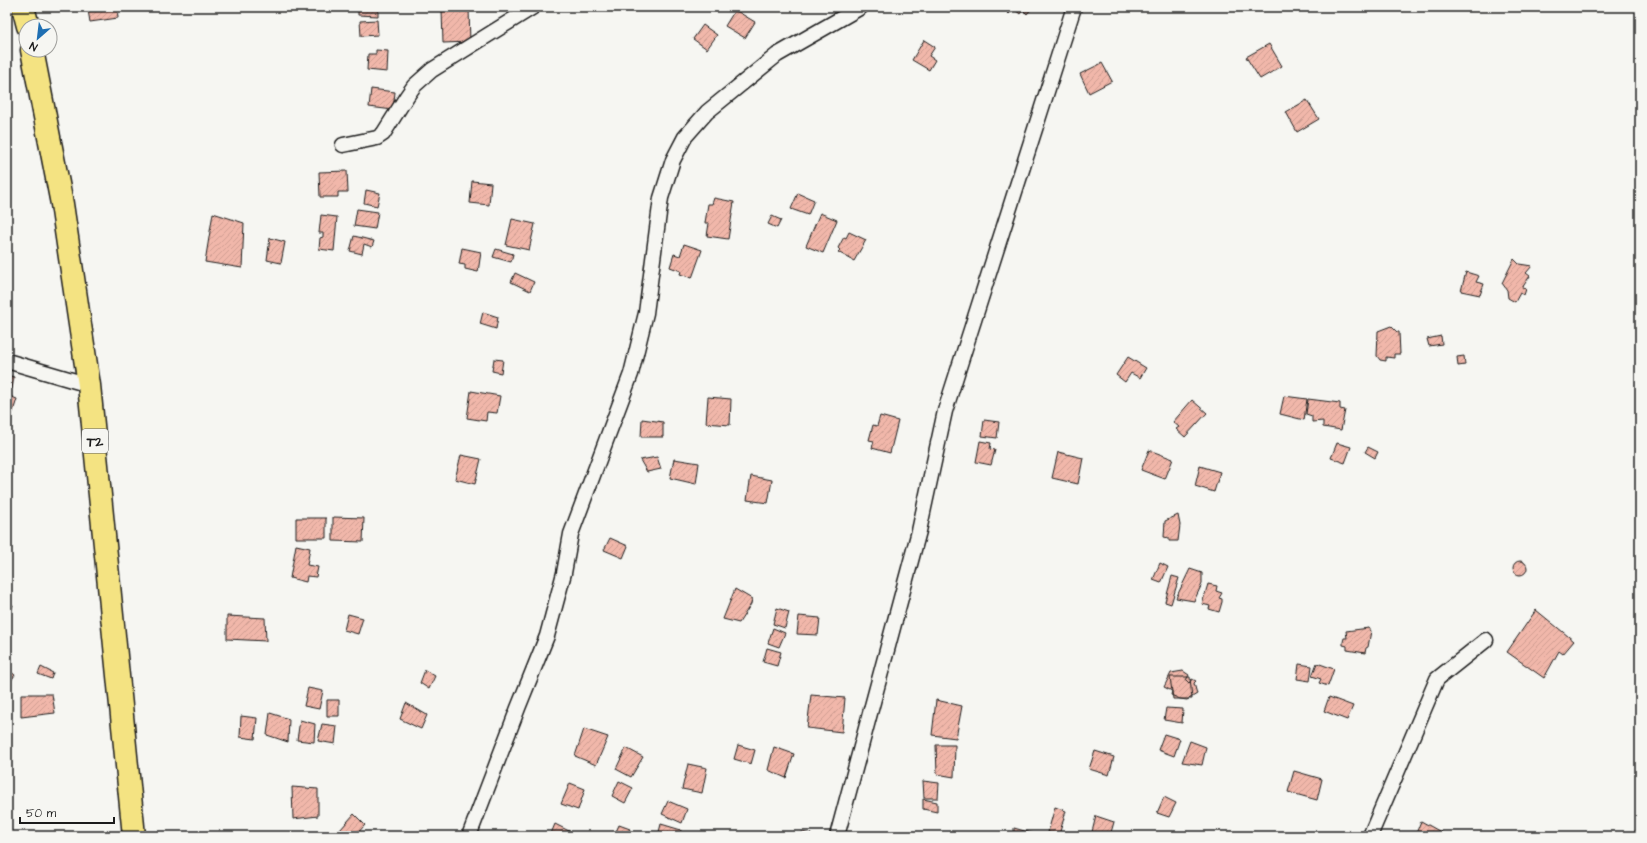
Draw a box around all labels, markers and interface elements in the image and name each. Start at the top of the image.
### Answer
north arrow [18,18,58,58]
text: N [27,38,40,55]
road number: T2 [82,429,108,453]
scale bar [20,799,114,825]
text: 50 m [26,805,57,822]

